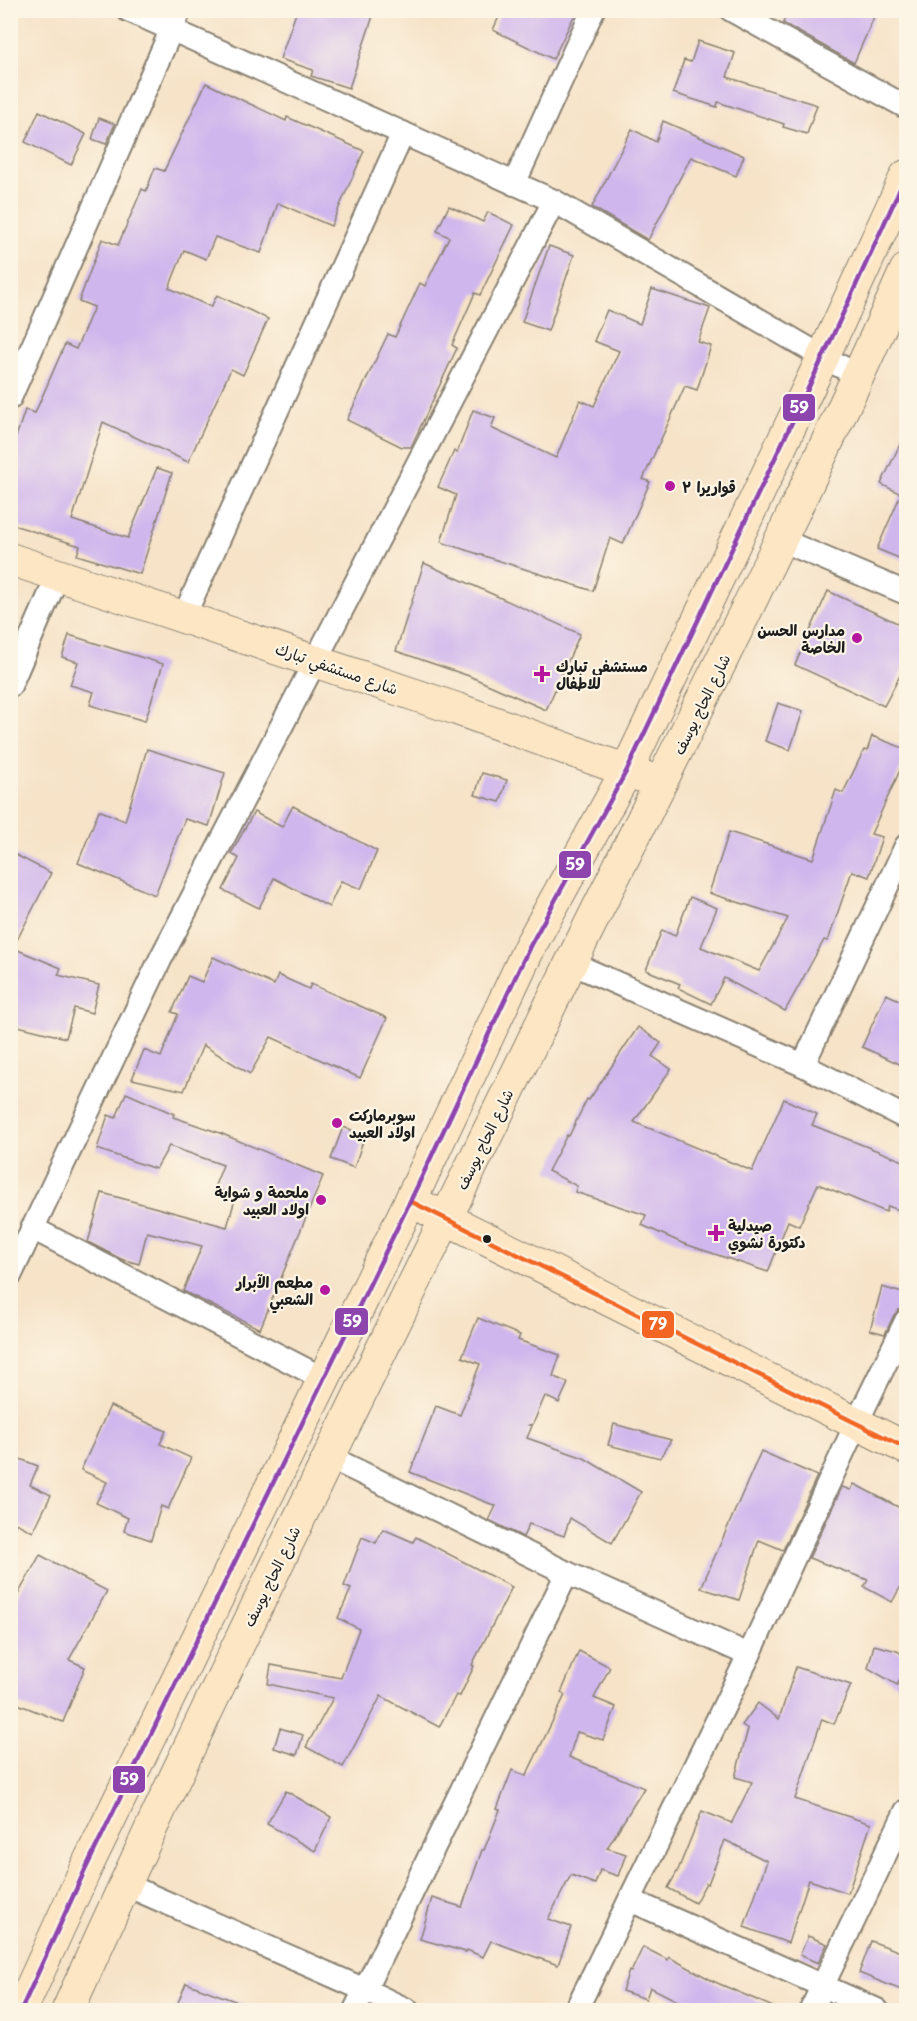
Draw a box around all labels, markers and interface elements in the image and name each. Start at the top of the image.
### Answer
line badge: 59 [782,393,816,422]
text: 59 [789,394,809,418]
place label: قواريرا ٣ [682,475,736,498]
marker: قواريرا ٣ [663,479,677,493]
place label: مدارس الحسن الخاصة [757,618,845,658]
marker: مدارس الحسن الخاصة [850,631,864,645]
street label: شارع مستشفي تبارك [272,636,401,703]
street label: شارع الحاج يوسف [667,650,735,758]
place label: مستشفى تبارك للاطفال [556,654,648,694]
marker: مستشفى تبارك للاطفال [533,665,551,683]
line badge: 59 [558,850,592,879]
text: 59 [565,851,585,875]
street label: شارع الحاج يوسف [450,1085,518,1193]
place label: سوبرماركت اولاد العبيد [349,1103,416,1143]
marker: سوبرماركت اولاد العبيد [330,1116,344,1130]
place label: ملحمة و شواية اولاد العبيد [215,1180,309,1220]
marker: ملحمة و شواية اولاد العبيد [314,1193,328,1207]
place label: صيدلية دكتورة نشوي [728,1213,805,1255]
marker: صيدلية دكتورة نشوي [709,1226,723,1240]
unlabelled marker [481,1233,493,1245]
place label: مطعم الآبرار الشعبي [234,1270,313,1314]
marker: مطعم الآبرار الشعبي [318,1283,332,1297]
line badge: 59 [334,1307,369,1336]
text: 59 [342,1308,362,1332]
line badge: 79 [641,1310,675,1339]
text: 79 [649,1311,667,1335]
street label: شارع الحاج يوسف [237,1522,305,1630]
line badge: 59 [112,1765,146,1794]
text: 59 [119,1766,139,1790]

